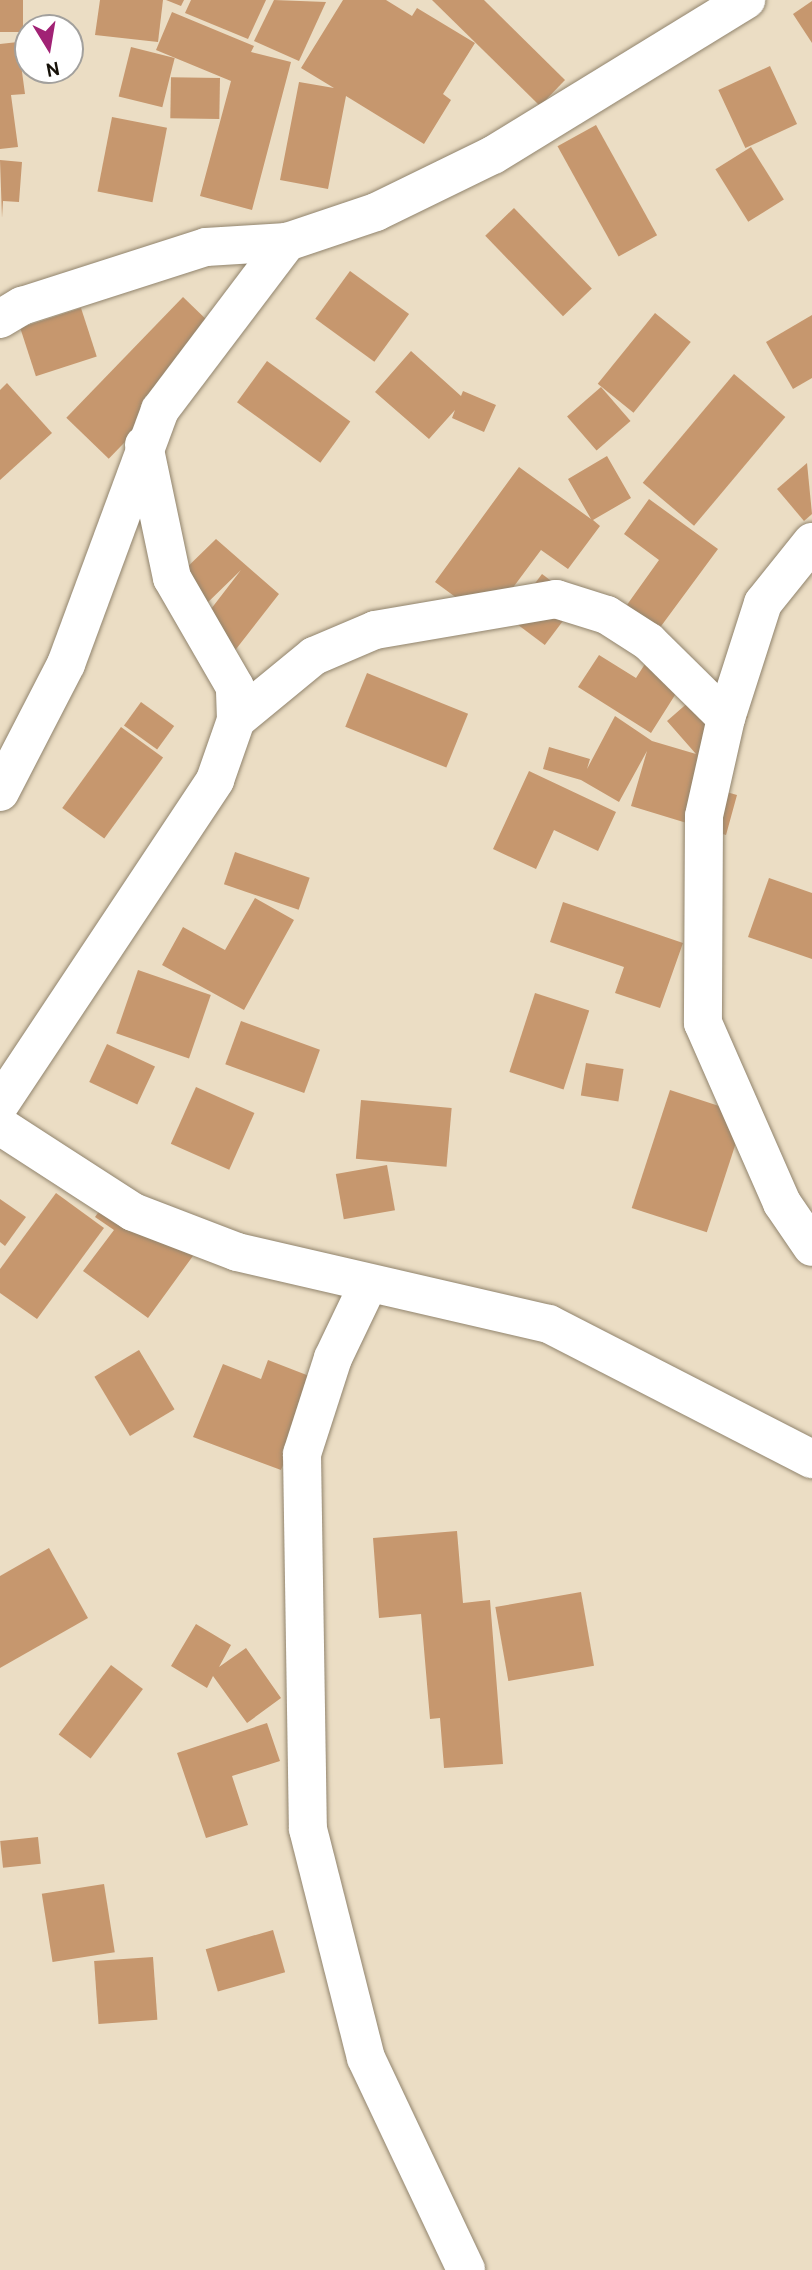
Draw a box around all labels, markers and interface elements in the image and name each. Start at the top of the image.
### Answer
north arrow [14,14,84,84]
text: N [44,55,62,81]

